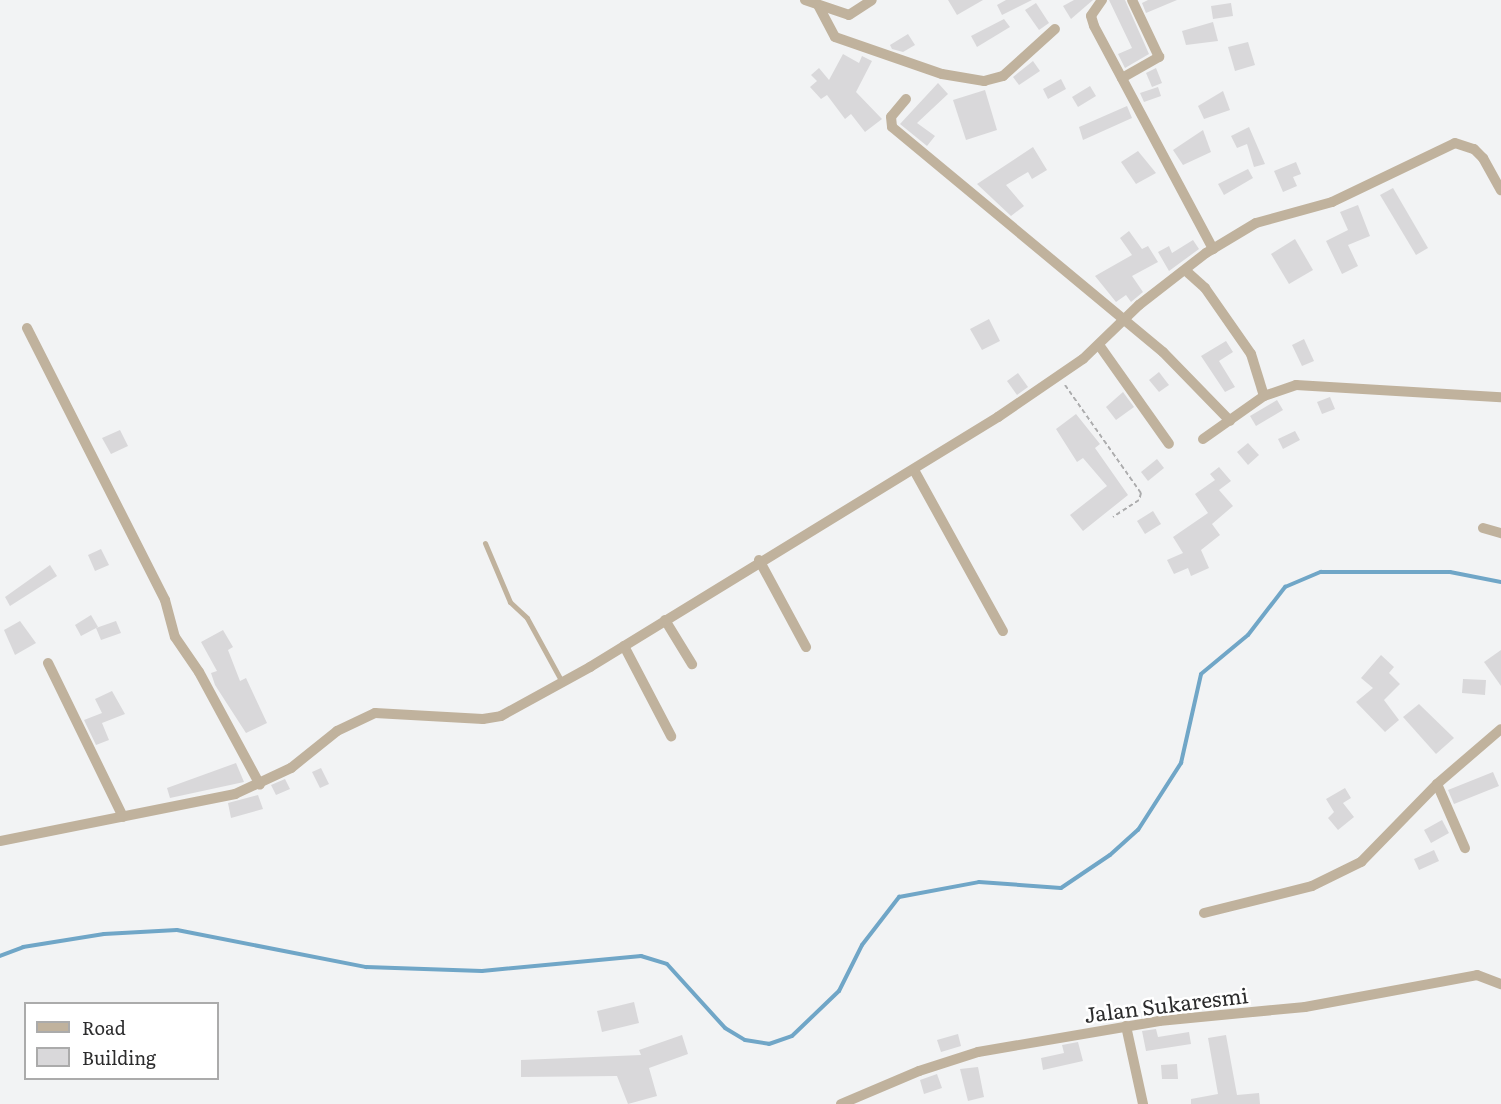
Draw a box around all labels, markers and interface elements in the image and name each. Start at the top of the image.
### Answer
street label: Jalan Sukaresmi [1083,981,1249,1027]
legend [24,1002,219,1080]
text: Road [82,1014,126,1041]
text: Building [82,1044,156,1071]

